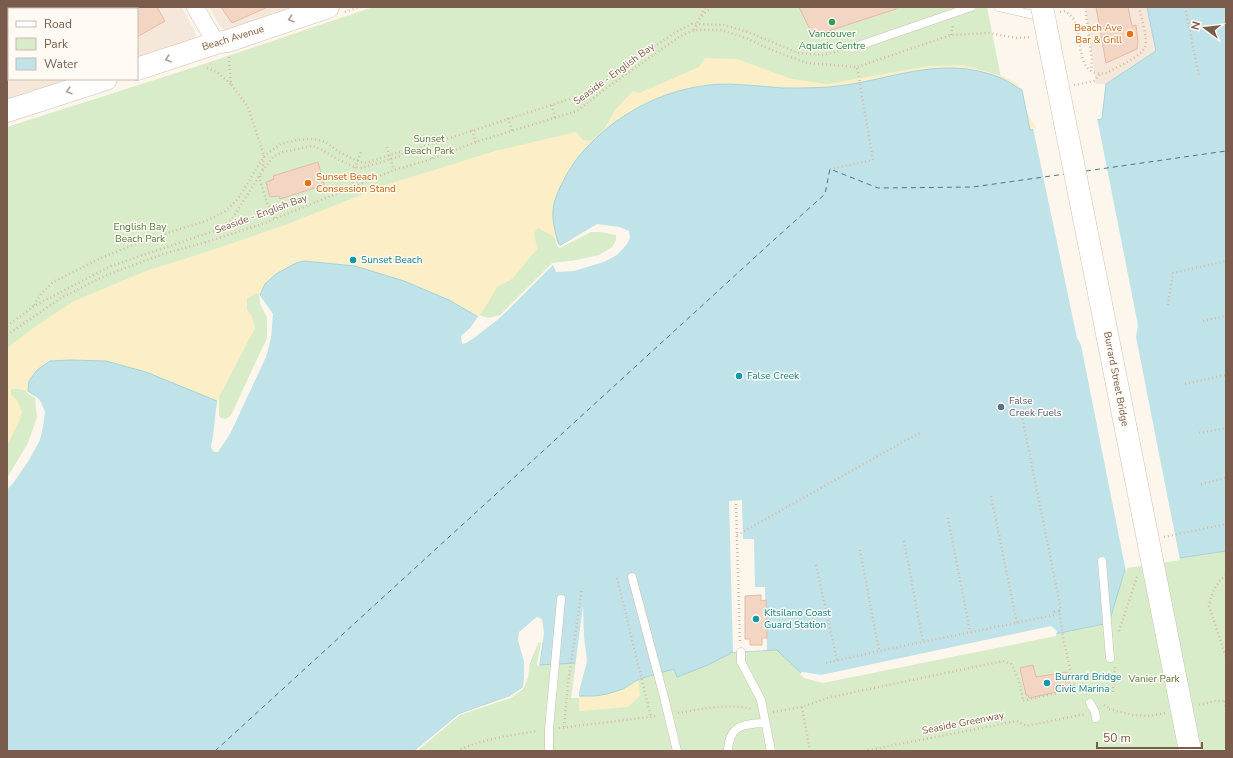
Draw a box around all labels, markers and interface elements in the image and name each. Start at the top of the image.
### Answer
legend [8,8,138,80]
north arrow [1185,8,1225,48]
one-way arrow [288,15,295,23]
text: Road [44,16,72,32]
marker: Vancouver Aquatic Centre [827,17,837,27]
text: N [1188,20,1204,31]
place label: Beach Ave Bar & Grill [1074,21,1122,47]
street label: Beach Avenue [200,22,266,54]
place label: Vancouver Aquatic Centre [799,27,865,53]
marker: Beach Ave Bar & Grill [1125,29,1135,39]
text: Park [44,36,69,52]
street label: Seaside - English Bay [571,39,658,108]
one-way arrow [164,54,171,63]
text: Water [44,56,78,72]
one-way arrow [65,86,72,95]
park label: Sunset Beach Park [404,132,455,158]
place label: Sunset Beach Consession Stand [316,170,396,196]
marker: Sunset Beach Consession Stand [303,178,313,188]
street label: Seaside - English Bay [213,190,310,237]
park label: English Bay Beach Park [114,220,167,246]
place label: Sunset Beach [361,253,422,267]
marker: Sunset Beach [348,255,358,265]
street label: Burrard Street Bridge [1100,330,1132,428]
place label: False Creek [747,369,800,383]
marker: False Creek [734,371,744,381]
place label: False Creek Fuels [1009,394,1062,420]
marker: False Creek Fuels [996,402,1006,412]
place label: Kitsilano Coast Guard Station [764,606,831,632]
marker: Kitsilano Coast Guard Station [751,614,761,624]
place label: Burrard Bridge Civic Marina [1055,670,1121,696]
park label: Vanier Park [1127,672,1181,686]
marker: Burrard Bridge Civic Marina [1042,678,1052,688]
street label: Seaside Greenway [921,708,1006,738]
scale bar [1097,724,1202,750]
text: 50 m [1103,730,1131,746]

